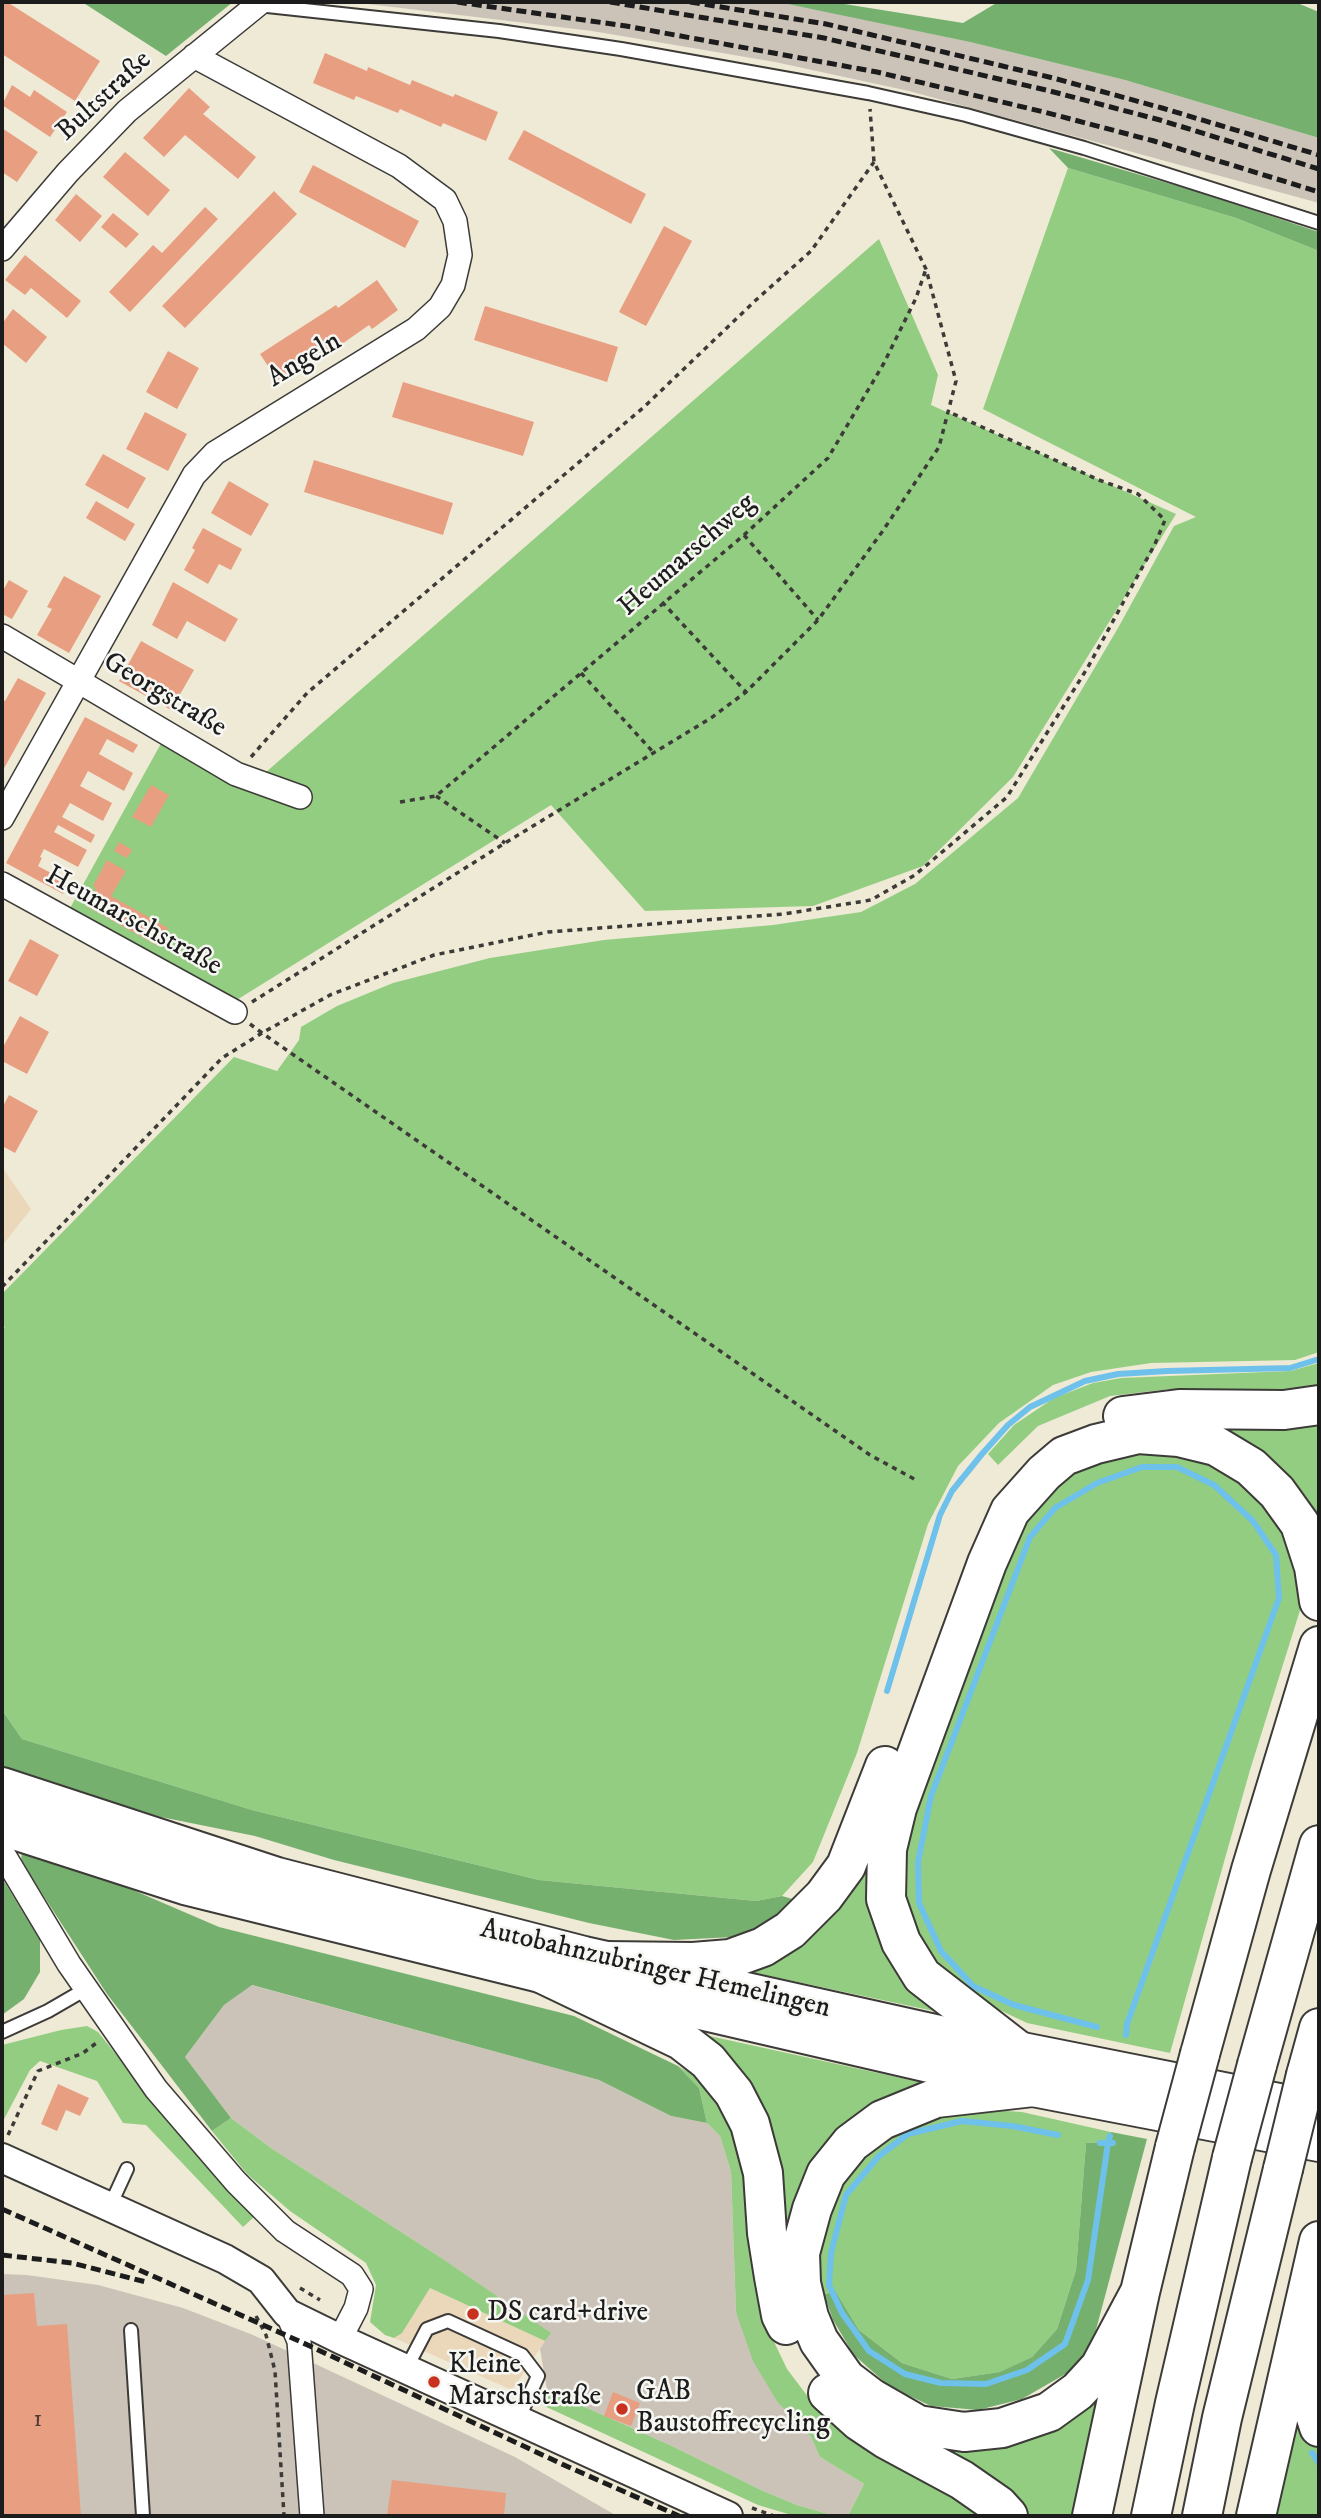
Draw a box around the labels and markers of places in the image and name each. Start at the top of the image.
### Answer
place label: DS card+drive [487,2297,648,2331]
marker: DS card+drive [465,2306,481,2322]
place label: Kleine Marschstraße [448,2349,601,2415]
marker: Kleine Marschstraße [426,2374,442,2390]
place label: GAB Baustoffrecycling [636,2376,830,2442]
marker: GAB Baustoffrecycling [614,2401,630,2417]

